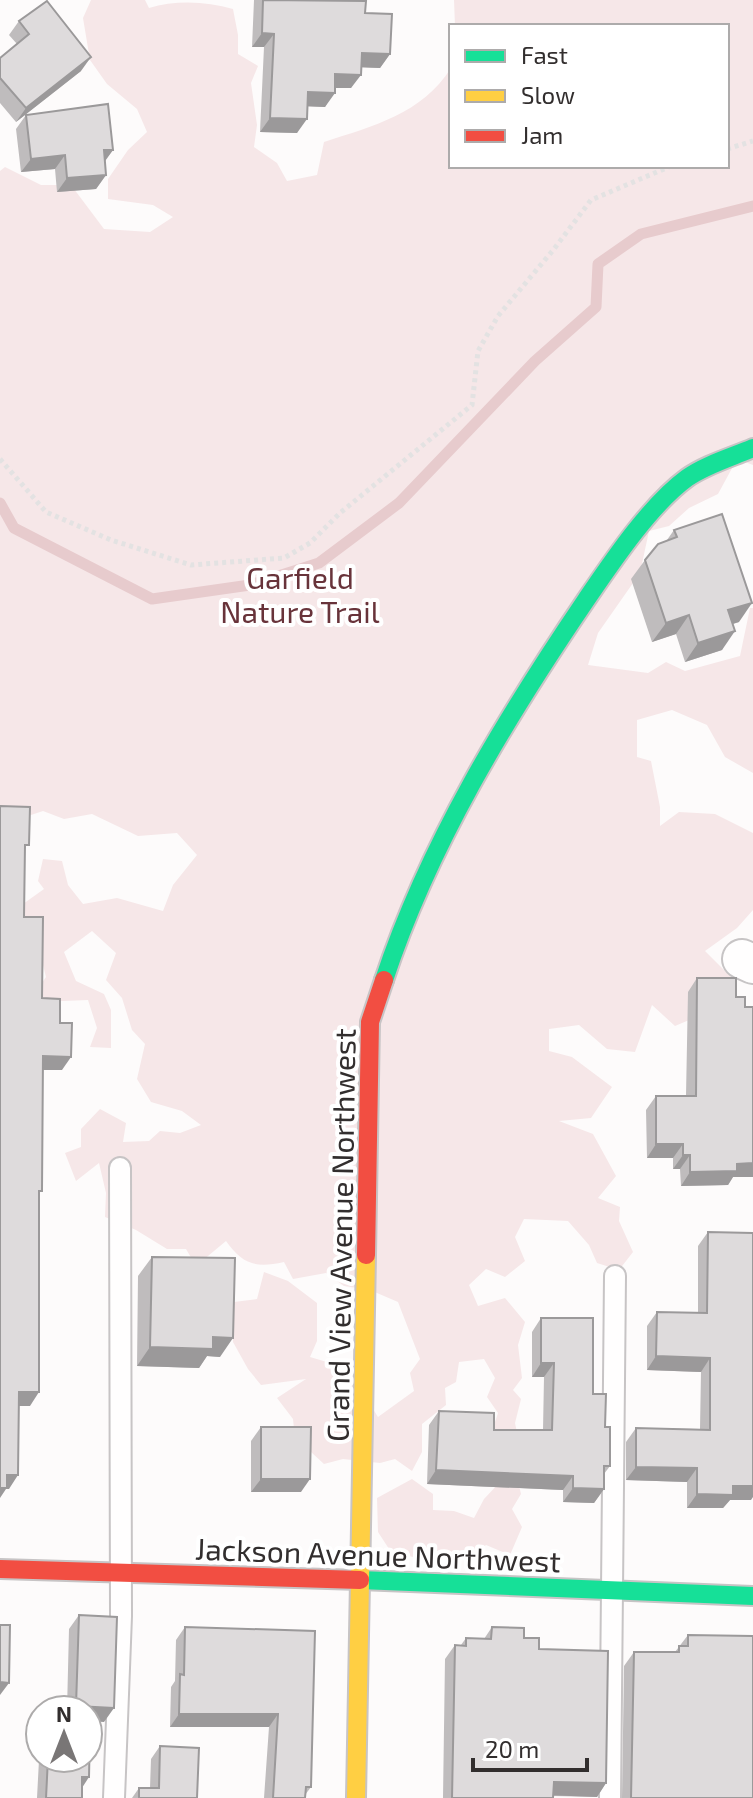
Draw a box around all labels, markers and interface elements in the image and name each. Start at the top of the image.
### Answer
legend [449,24,729,168]
text: Fast [521,40,568,69]
text: Slow [521,80,575,109]
text: Jam [521,120,563,149]
park label: Garfield Nature Trail [220,559,380,629]
street label: Grand View Avenue Northwest [318,1028,362,1442]
street label: Jackson Avenue Northwest [194,1530,562,1578]
north arrow [24,1694,104,1774]
text: N [56,1700,72,1726]
scale bar [473,1722,587,1772]
text: 20 m [485,1734,539,1763]

